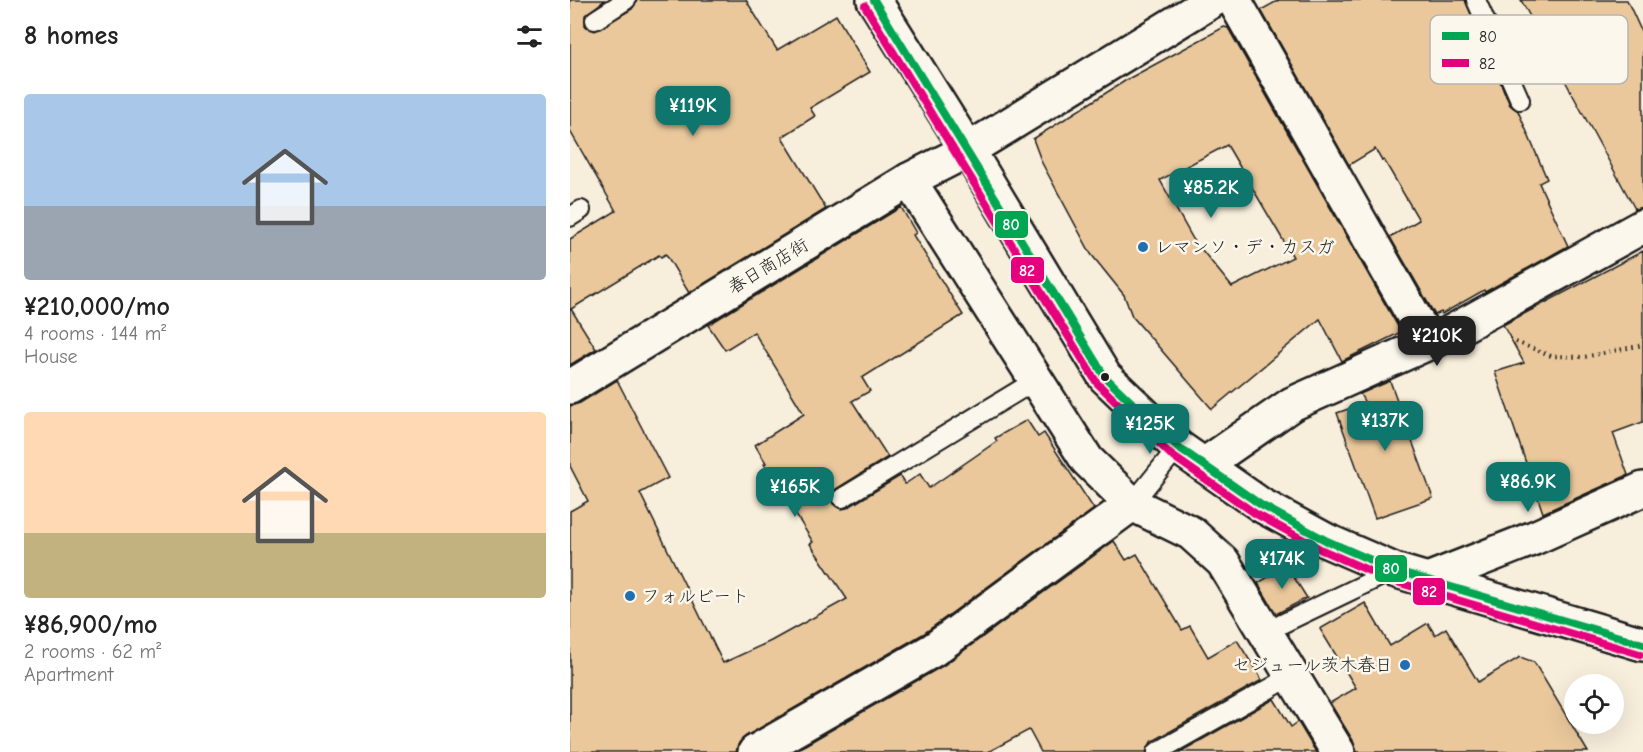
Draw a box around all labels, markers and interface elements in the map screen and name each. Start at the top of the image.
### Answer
legend [1430,15,1628,84]
icon: filters [513,20,546,53]
text: 8 homes [24,21,118,51]
text: 80 [1479,28,1497,46]
text: 82 [1479,55,1496,73]
pin: ¥119K [651,86,735,137]
text: ¥119K [669,94,717,117]
icon: home [231,133,339,241]
pin: ¥85.2K [1162,168,1260,219]
text: ¥85.2K [1183,176,1239,199]
line badge: 80 [994,210,1029,239]
text: 80 [1002,216,1020,234]
street label: 春日商店街 [724,234,812,299]
place label: レマンソ・デ・カスガ [1155,237,1335,258]
marker: レマンソ・デ・カスガ [1136,240,1150,254]
line badge: 82 [1010,256,1045,284]
text: 82 [1019,262,1035,280]
text: ¥210,000/mo [24,292,170,322]
pin: ¥210K [1395,316,1479,367]
text: 4 rooms · 144 m² [24,322,166,345]
text: ¥210K [1412,324,1462,347]
text: House [24,345,78,368]
unlabelled marker [1099,371,1111,383]
pin: ¥137K [1343,401,1427,452]
pin: ¥125K [1108,404,1192,455]
text: ¥137K [1361,409,1409,432]
text: ¥125K [1125,412,1175,435]
icon: home [231,451,339,559]
pin: ¥86.9K [1479,462,1577,513]
pin: ¥165K [753,467,837,518]
text: ¥86.9K [1500,470,1556,493]
text: ¥165K [770,475,820,498]
pin: ¥174K [1240,539,1324,590]
text: ¥174K [1259,547,1305,570]
line badge: 80 [1374,554,1408,583]
text: 80 [1382,560,1400,578]
line badge: 82 [1412,577,1446,606]
text: 82 [1421,583,1437,601]
place label: フォルビート [642,586,749,607]
marker: フォルビート [623,589,637,603]
text: ¥86,900/mo [24,610,158,640]
text: 2 rooms · 62 m² [24,640,161,663]
place label: セジュール茨木春日 [1232,655,1393,676]
marker: セジュール茨木春日 [1398,658,1412,672]
text: Apartment [24,663,114,686]
map controls [1564,674,1624,734]
button: locate [1564,674,1624,734]

